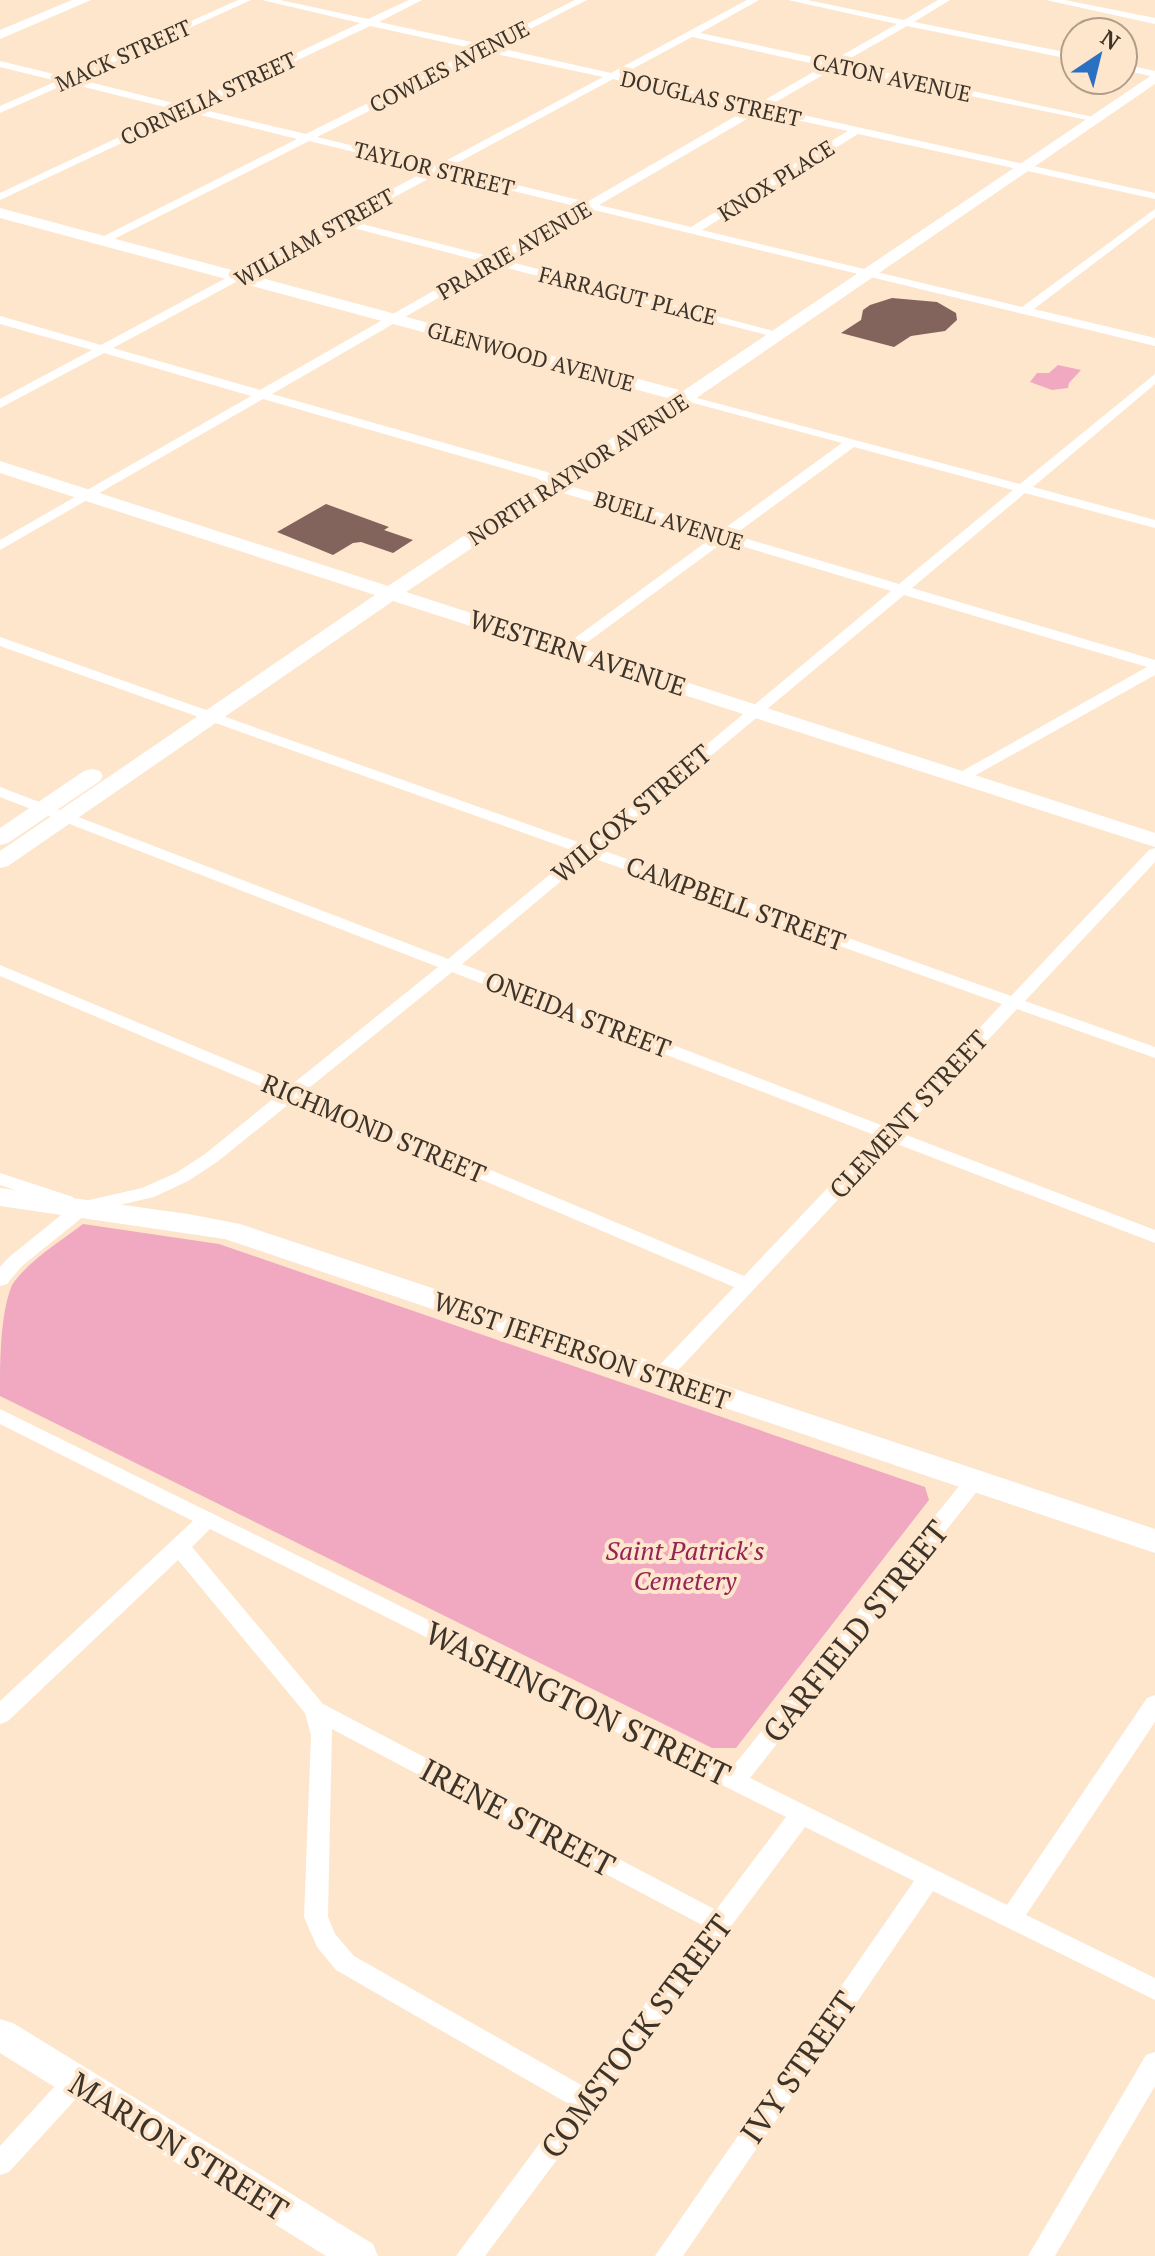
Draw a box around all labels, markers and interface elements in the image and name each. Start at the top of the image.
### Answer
street label: MACK STREET [51,12,196,98]
street label: COWLES AVENUE [364,13,534,119]
north arrow [1059,16,1139,96]
text: N [1096,23,1126,56]
street label: CORNELIA STREET [115,44,301,152]
street label: CATON AVENUE [810,46,974,108]
street label: DOUGLAS STREET [618,63,805,133]
street label: KNOX PLACE [712,133,840,227]
street label: TAYLOR STREET [351,134,518,202]
street label: WILLIAM STREET [229,181,399,293]
street label: PRAIRIE AVENUE [432,194,596,306]
street label: FARRAGUT PLACE [536,259,720,331]
street label: GLENWOOD AVENUE [424,314,638,398]
street label: NORTH RAYNOR AVENUE [462,387,694,551]
street label: BUELL AVENUE [591,484,747,556]
street label: WESTERN AVENUE [465,601,691,703]
street label: WILCOX STREET [544,736,718,890]
street label: CAMPBELL STREET [622,848,850,958]
street label: ONEIDA STREET [480,963,676,1065]
street label: CLEMENT STREET [821,1023,995,1205]
street label: RICHMOND STREET [257,1065,491,1191]
street label: WEST JEFFERSON STREET [429,1283,735,1417]
street label: GARFIELD STREET [752,1511,958,1751]
park label: Saint Patrick's Cemetery [605,1533,765,1597]
street label: WASHINGTON STREET [419,1611,738,1795]
street label: IRENE STREET [413,1748,623,1886]
street label: COMSTOCK STREET [531,1906,742,2166]
street label: IVY STREET [730,1983,866,2151]
street label: MARION STREET [62,2062,297,2230]

